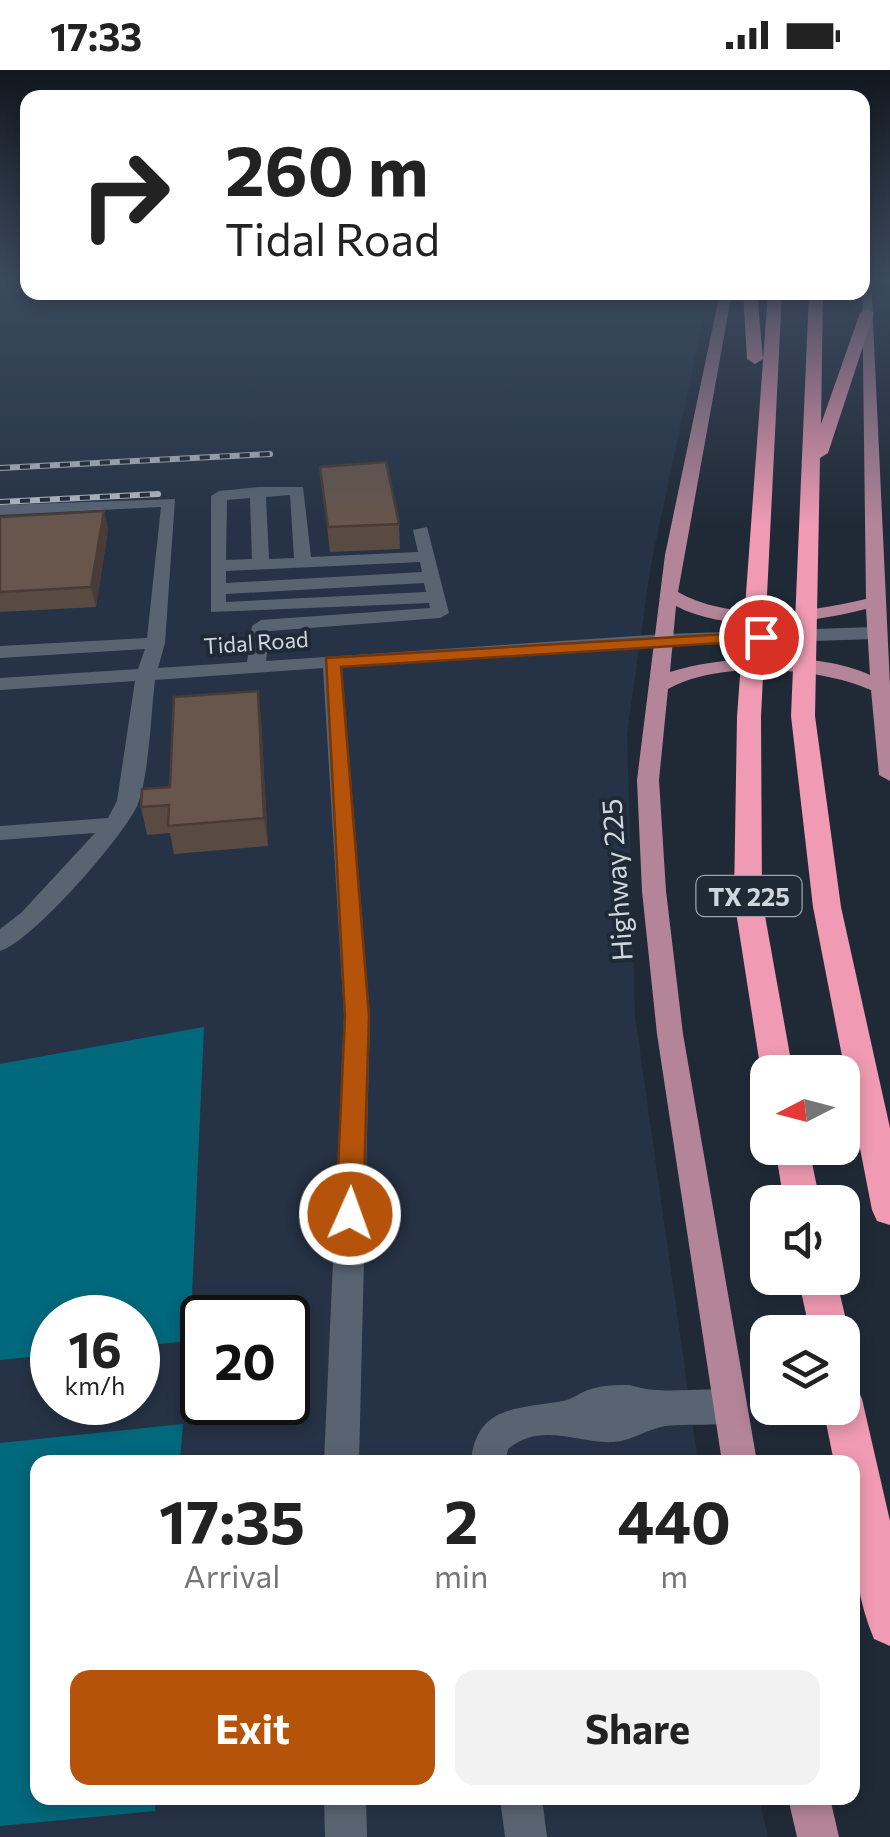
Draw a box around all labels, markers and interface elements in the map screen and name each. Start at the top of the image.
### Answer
text: 17:33 [50,12,142,59]
text: 260 m [225,125,429,210]
icon: right [60,130,190,260]
text: Tidal Road [225,210,440,265]
pin [719,595,804,680]
icon: arrive [734,610,789,665]
street label: Tidal Road [203,625,309,659]
street label: Highway 225 [593,798,639,962]
road number: TX 225 [696,876,802,916]
north arrow [750,1055,860,1165]
map controls [750,1055,860,1425]
position arrow [298,1162,402,1266]
button: sound [750,1185,860,1295]
speed limit sign: 20 [180,1295,310,1425]
button: layers [750,1315,860,1425]
text: 16 [68,1317,122,1378]
text: km/h [65,1370,125,1400]
text: 17:35 [159,1483,305,1556]
text: 2 [444,1483,478,1556]
text: 440 [617,1483,731,1556]
text: Arrival [184,1555,280,1595]
text: min [434,1555,488,1595]
text: m [660,1555,688,1595]
button: Exit [70,1670,435,1785]
button: Share [455,1670,820,1785]

